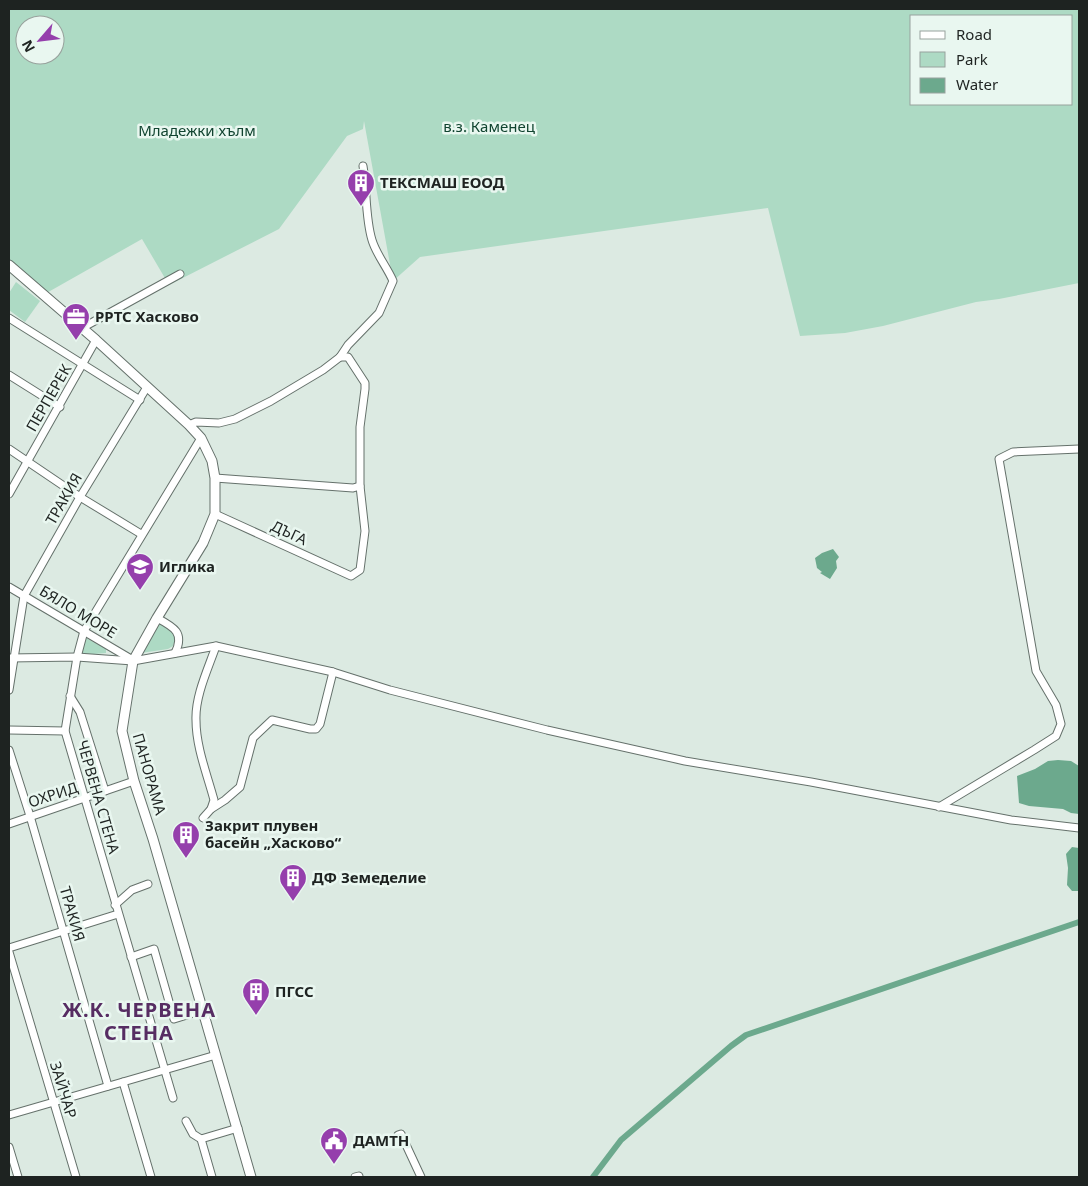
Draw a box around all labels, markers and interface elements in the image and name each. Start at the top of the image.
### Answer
north arrow [15,15,65,65]
legend [910,15,1073,105]
text: Road [956,24,992,44]
text: N [17,37,39,56]
text: Park [956,49,988,69]
text: Water [956,74,998,94]
park label: в.з. Каменец [443,116,536,136]
park label: Младежки хълм [138,120,256,140]
building icon: ТЕКСМАШ ЕООД [346,168,376,207]
place label: ТЕКСМАШ ЕООД [380,172,505,192]
office icon: РРТС Хасково [61,302,91,341]
place label: РРТС Хасково [95,306,199,326]
street label: ПЕРПЕРЕК [21,360,76,435]
street label: ТРАКИЯ [40,469,86,528]
street label: ДЪГА [268,515,311,549]
school or university icon: Иглика [125,552,155,591]
place label: Иглика [159,556,215,576]
street label: БЯЛО МОРЕ [36,580,121,642]
street label: ПАНОРАМА [129,730,171,817]
street label: ЧЕРВЕНА СТЕНА [73,738,125,856]
street label: ОХРИД [25,777,80,811]
place label: Закрит плувен басейн „Хасково“ [205,815,341,852]
building icon: Закрит плувен басейн „Хасково“ [171,820,201,859]
building icon: ДФ Земеделие [278,863,308,902]
place label: ДФ Земеделие [312,867,427,887]
street label: ТРАКИЯ [56,884,90,944]
building icon: ПГСС [241,977,271,1016]
place label: ПГСС [275,981,314,1001]
district label: Ж.К. ЧЕРВЕНА СТЕНА [62,996,216,1046]
street label: ЗАЙЧАР [46,1059,82,1121]
public building icon: ДАМТН [319,1126,349,1165]
place label: ДАМТН [353,1130,409,1150]

